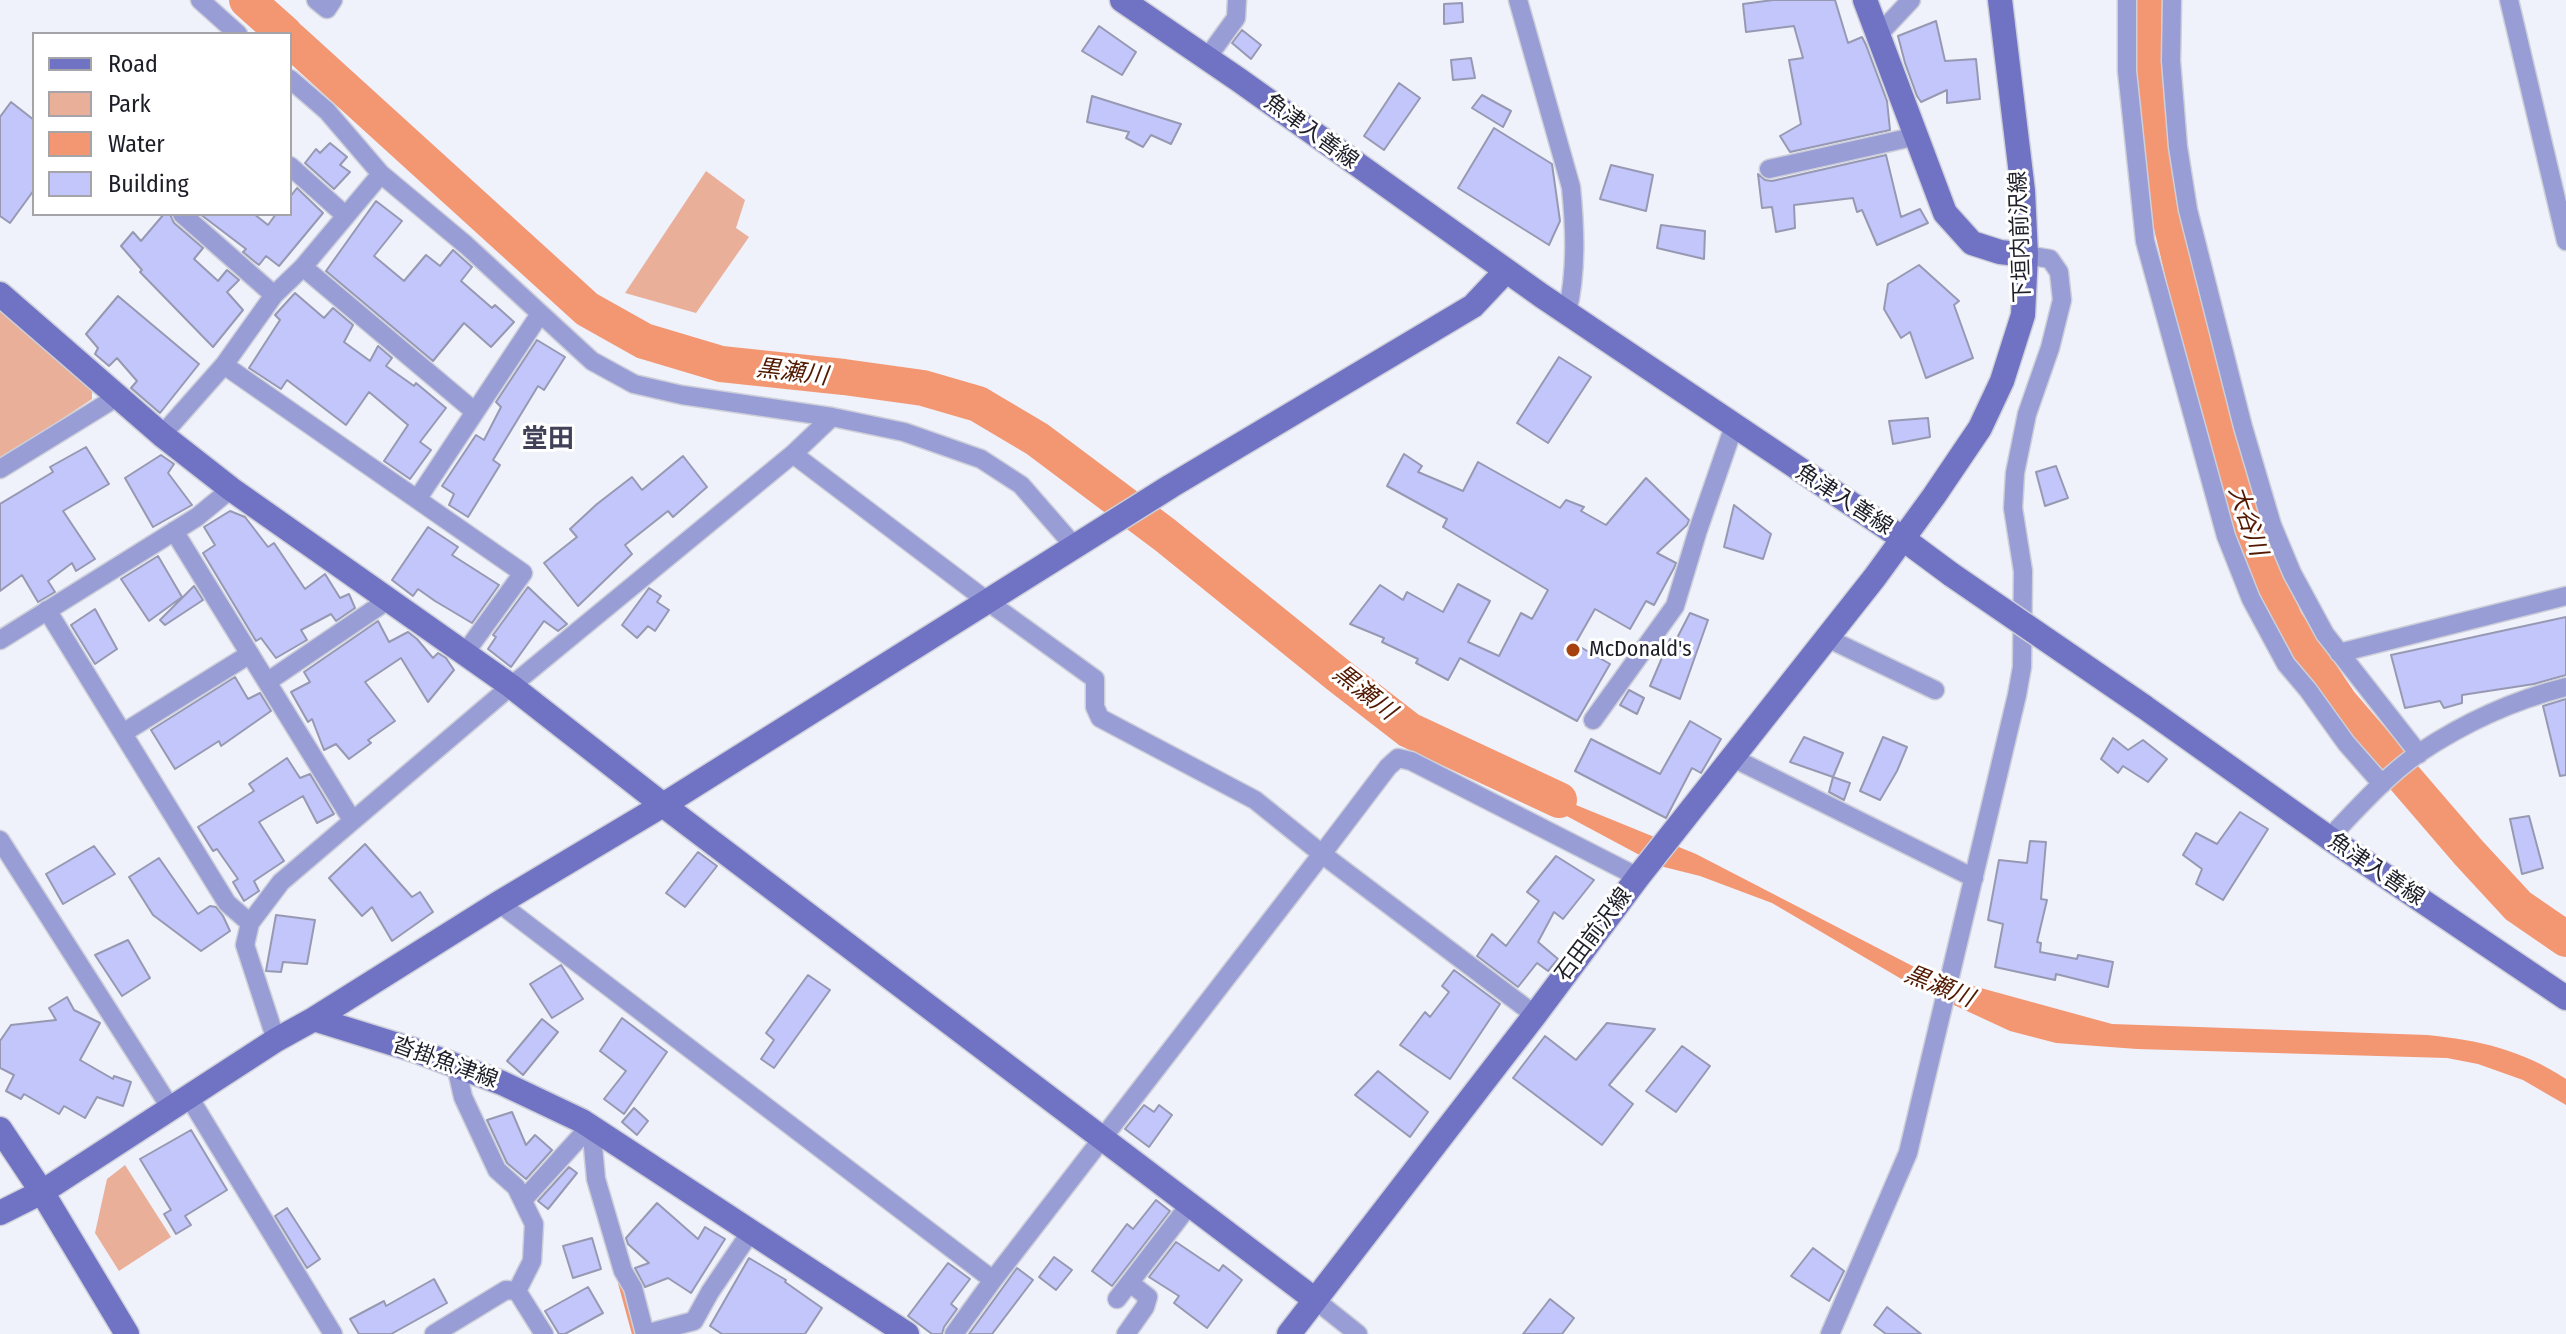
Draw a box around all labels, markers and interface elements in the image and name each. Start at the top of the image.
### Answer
legend [32,32,292,216]
text: Road [108,50,158,78]
street label: 魚津入善線 [1259,89,1363,175]
text: Park [108,90,151,118]
text: Water [108,130,165,158]
text: Building [108,170,189,198]
street label: 下垣内前沢線 [2006,171,2036,303]
water label: 黒瀬川 [755,354,829,392]
district label: 堂田 [522,424,574,456]
street label: 魚津入善線 [1791,459,1897,541]
water label: 大谷川 [2222,482,2272,560]
place label: McDonald's [1589,637,1692,663]
marker: McDonald's [1564,641,1582,659]
water label: 黒瀬川 [1327,659,1401,727]
street label: 魚津入善線 [2323,828,2429,912]
street label: 石田前沢線 [1550,883,1638,987]
water label: 黒瀬川 [1900,960,1978,1014]
street label: 沓掛魚津線 [389,1032,501,1094]

